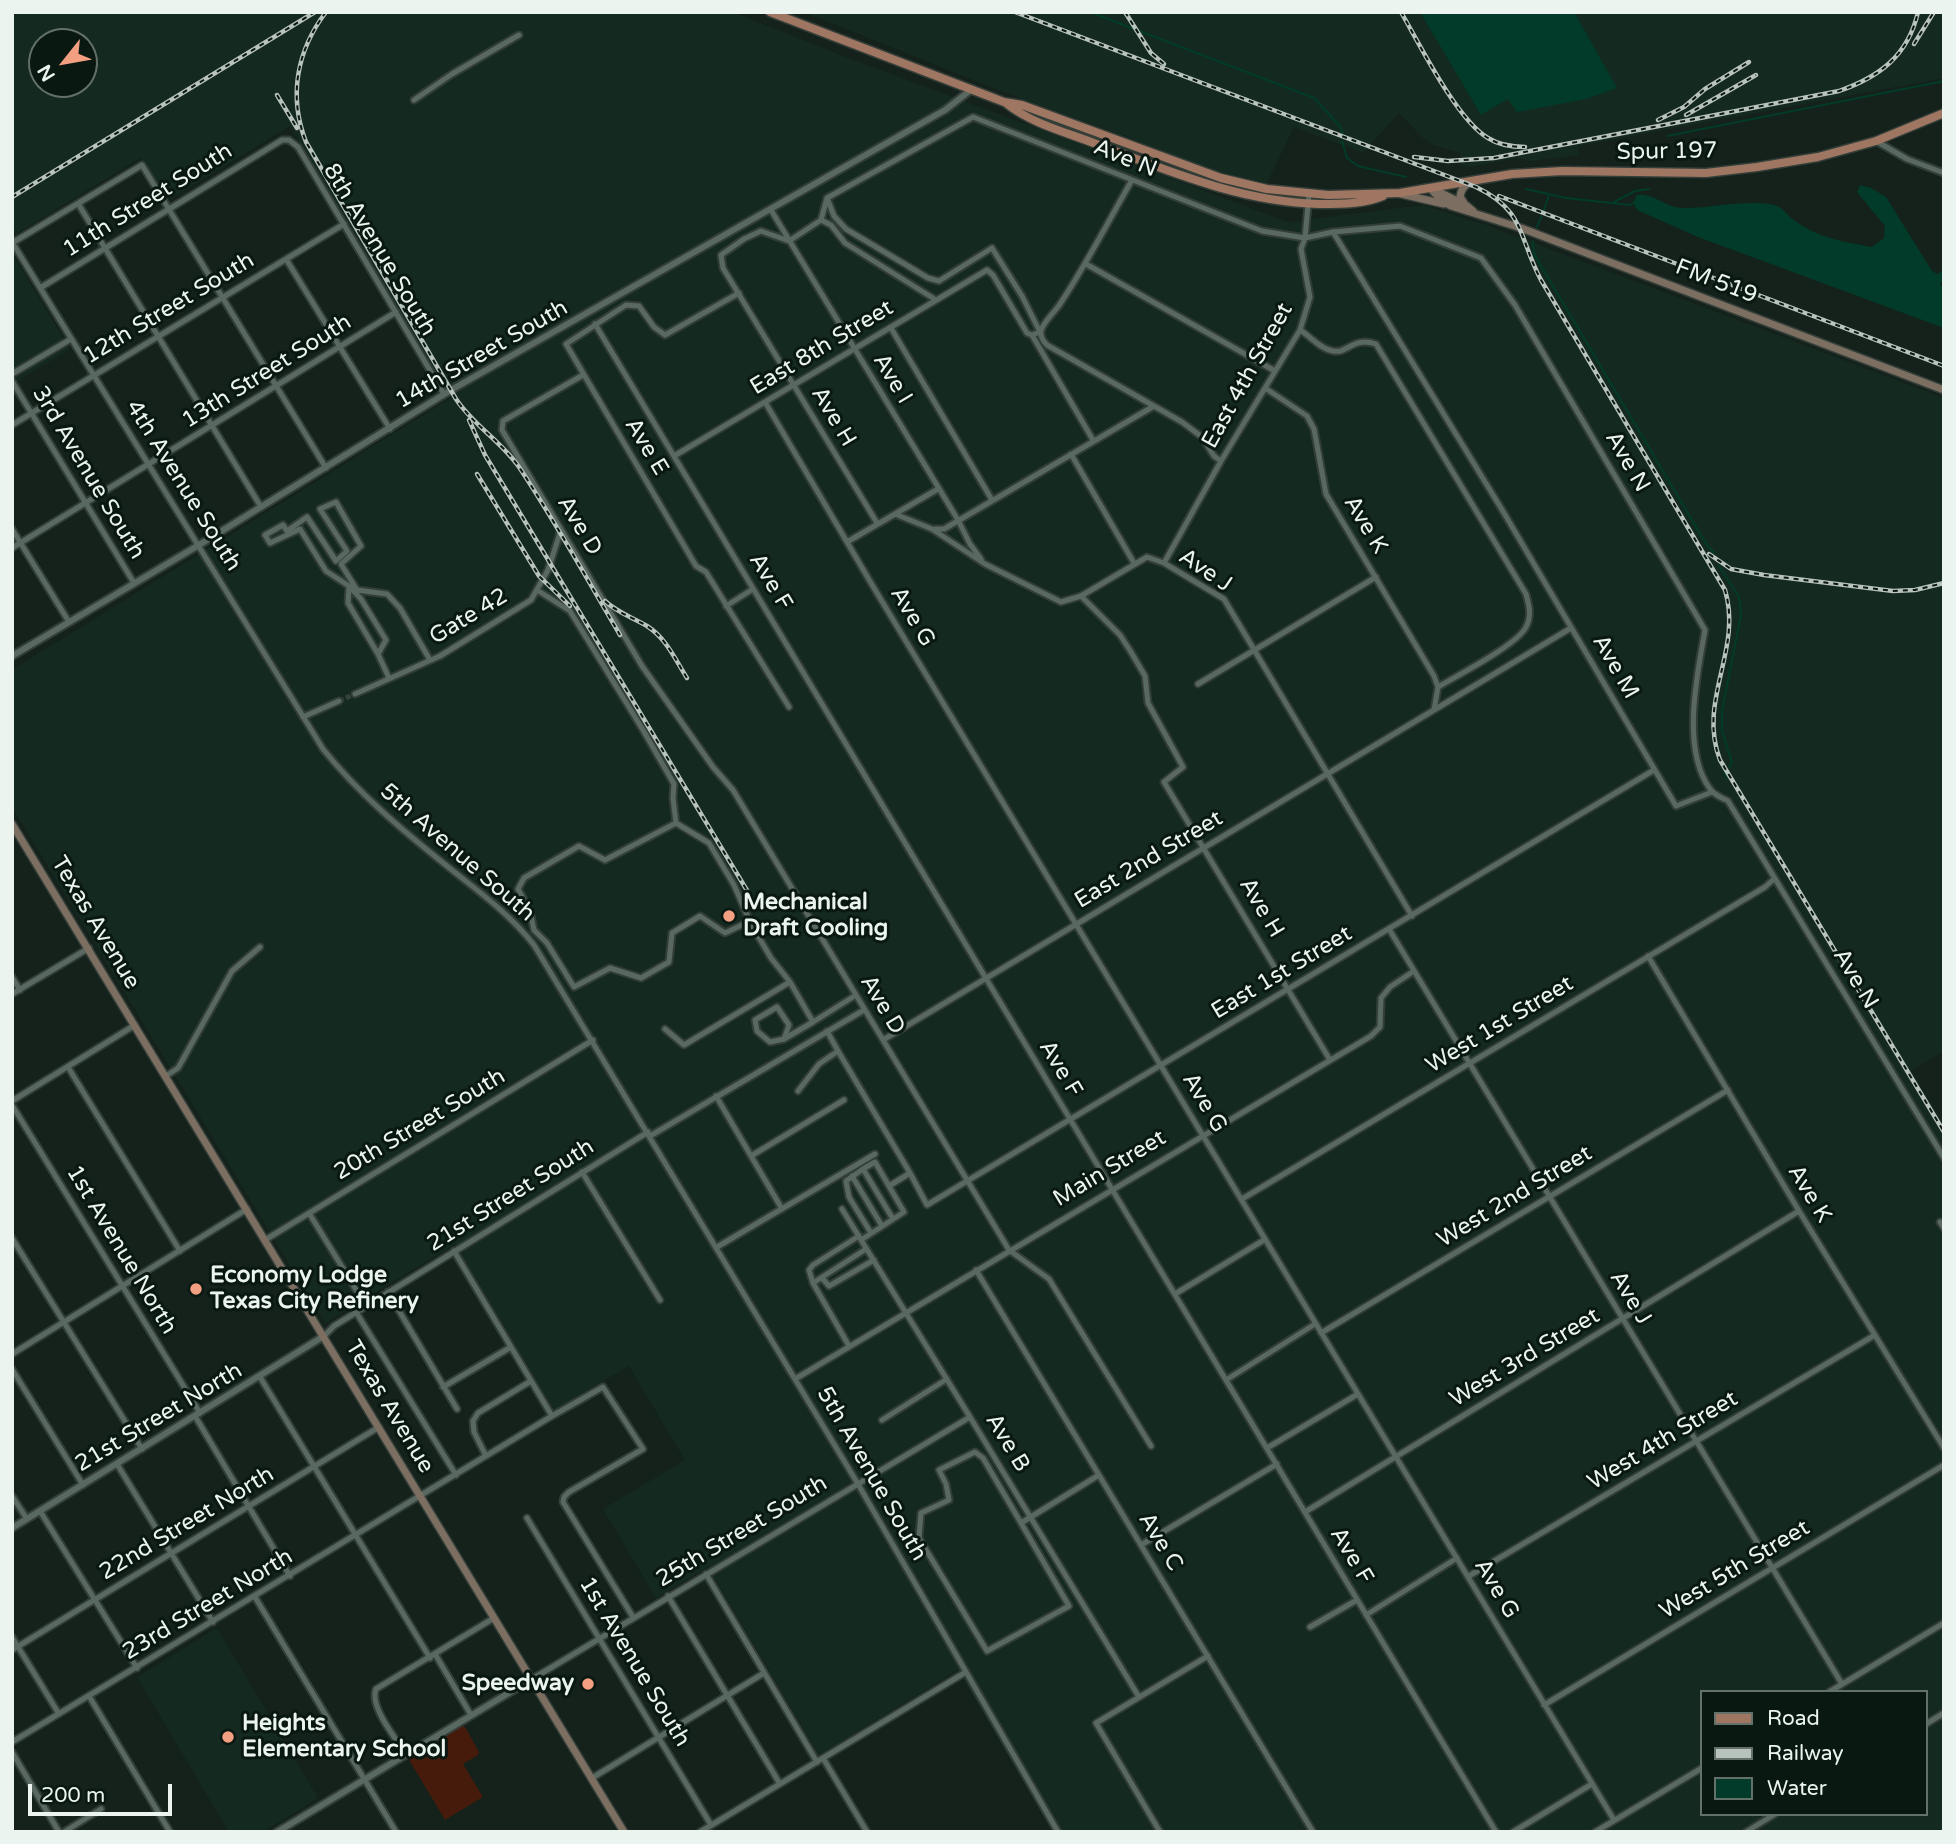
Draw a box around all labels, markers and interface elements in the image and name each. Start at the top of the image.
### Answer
north arrow [28,28,98,98]
text: N [33,61,60,85]
street label: Ave N [1089,134,1161,184]
street label: Spur 197 [1616,137,1718,167]
street label: 11th Street South [58,138,238,264]
street label: 8th Avenue South [317,159,441,341]
street label: 12th Street South [79,247,259,371]
street label: FM 519 [1671,254,1761,310]
street label: 14th Street South [391,294,573,416]
street label: East 8th Street [745,294,899,402]
street label: East 4th Street [1197,298,1299,454]
street label: 13th Street South [177,309,357,435]
street label: Ave I [866,349,918,409]
street label: 3rd Avenue South [26,382,150,564]
street label: Ave H [805,382,861,452]
street label: 4th Avenue South [119,395,247,577]
street label: Ave E [618,413,674,481]
street label: Ave N [1599,427,1655,497]
street label: Ave D [551,491,607,561]
street label: Ave K [1337,491,1393,559]
street label: Ave J [1173,543,1237,599]
street label: Ave F [742,549,798,615]
street label: Ave G [883,582,941,652]
street label: Gate 42 [425,583,513,651]
street label: Ave M [1586,630,1644,704]
street label: 5th Avenue South [374,778,540,928]
street label: East 2nd Street [1070,805,1228,915]
street label: Texas Avenue [45,852,145,994]
street label: Ave H [1233,873,1289,943]
place label: Mechanical Draft Cooling [743,889,888,943]
marker: Mechanical Draft Cooling [721,908,737,924]
street label: East 1st Street [1207,920,1357,1026]
street label: Ave N [1826,944,1884,1014]
street label: Ave D [854,970,910,1040]
street label: West 1st Street [1421,970,1579,1080]
street label: Ave F [1032,1036,1088,1102]
street label: 20th Street South [330,1063,510,1187]
street label: Ave G [1175,1068,1233,1138]
street label: Main Street [1049,1125,1171,1213]
street label: 21st Street South [423,1134,599,1258]
street label: West 2nd Street [1433,1140,1597,1254]
street label: Ave K [1781,1160,1837,1228]
street label: 1st Avenue North [60,1161,182,1339]
place label: Economy Lodge Texas City Refinery [210,1262,419,1316]
street label: Ave J [1603,1266,1657,1330]
marker: Economy Lodge Texas City Refinery [188,1281,204,1297]
street label: West 3rd Street [1445,1302,1605,1414]
street label: Texas Avenue [339,1336,439,1478]
street label: 21st Street North [70,1357,248,1479]
street label: 5th Avenue South [810,1382,932,1566]
street label: West 4th Street [1583,1385,1743,1497]
street label: Ave B [979,1409,1035,1477]
street label: 22nd Street North [95,1461,279,1587]
street label: 25th Street South [652,1470,832,1594]
street label: Ave C [1132,1508,1188,1576]
street label: West 5th Street [1655,1514,1815,1626]
street label: Ave F [1323,1523,1379,1589]
street label: 23rd Street North [118,1543,298,1667]
street label: Ave G [1467,1554,1525,1624]
street label: 1st Avenue South [572,1572,696,1752]
place label: Speedway [462,1670,574,1698]
marker: Speedway [580,1676,596,1692]
legend [1700,1690,1928,1816]
text: Road [1767,1706,1820,1731]
place label: Heights Elementary School [242,1710,446,1764]
marker: Heights Elementary School [220,1729,236,1745]
text: Railway [1767,1741,1844,1766]
scale bar [32,1770,175,1814]
text: Water [1767,1776,1827,1801]
text: 200 m [41,1783,105,1808]

